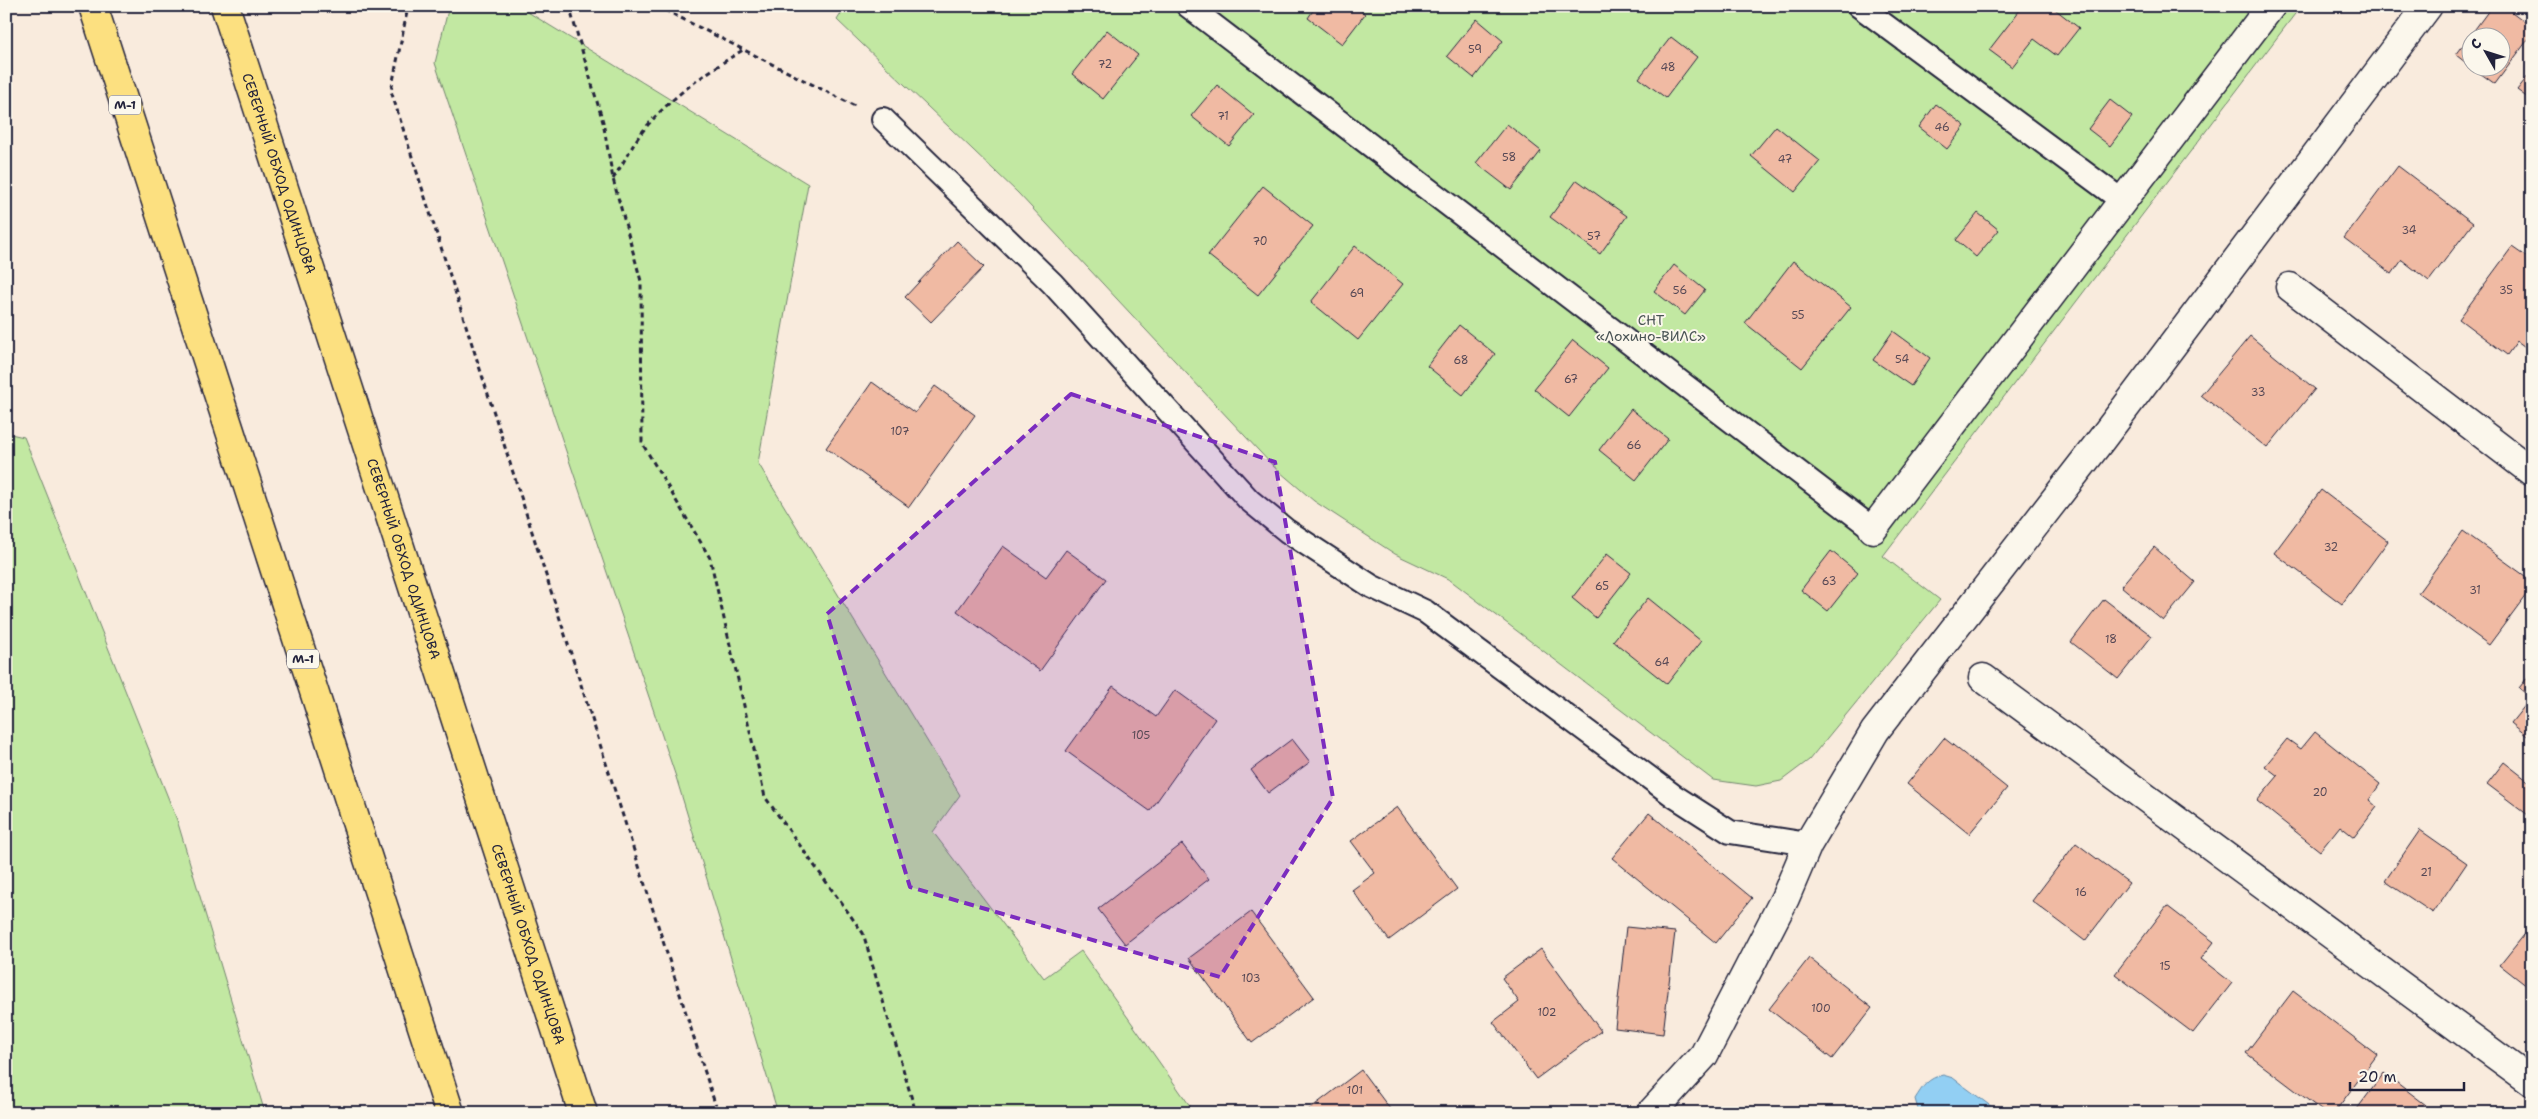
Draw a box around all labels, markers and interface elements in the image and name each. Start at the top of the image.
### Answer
north arrow [2460,28,2510,78]
text: С [2466,35,2486,53]
house number: 59 [1468,42,1482,57]
house number: 72 [1098,57,1112,72]
house number: 48 [1660,60,1676,75]
street label: СЕВЕРНЫЙ ОБХОД ОДИНЦОВА [238,71,320,276]
road number: М-1 [109,96,141,114]
house number: 71 [1217,109,1229,124]
house number: 46 [1934,120,1950,135]
house number: 58 [1502,150,1516,165]
house number: 47 [1778,152,1793,167]
house number: 34 [2402,223,2417,238]
house number: 57 [1587,229,1601,244]
house number: 70 [1252,234,1268,249]
house number: 56 [1673,283,1687,298]
house number: 35 [2499,283,2513,298]
house number: 69 [1350,286,1364,301]
house number: 55 [1791,308,1805,323]
park label: СНТ «Лохино-ВИЛС» [1596,311,1706,345]
house number: 54 [1895,352,1909,367]
house number: 68 [1454,353,1468,368]
house number: 67 [1564,372,1578,387]
house number: 33 [2251,385,2265,400]
house number: 107 [890,424,910,439]
house number: 66 [1626,438,1642,453]
street label: СЕВЕРНЫЙ ОБХОД ОДИНЦОВА [363,456,445,662]
house number: 32 [2324,540,2338,555]
house number: 63 [1822,574,1836,589]
house number: 65 [1595,579,1609,594]
house number: 31 [2469,583,2481,598]
house number: 18 [2105,632,2117,647]
road number: М-1 [287,650,319,669]
house number: 64 [1654,655,1670,670]
house number: 105 [1132,728,1151,743]
house number: 20 [2312,785,2328,800]
street label: СЕВЕРНЫЙ ОБХОД ОДИНЦОВА [487,841,569,1047]
house number: 21 [2420,865,2432,880]
house number: 16 [2075,885,2087,900]
house number: 15 [2159,959,2171,974]
house number: 103 [1241,971,1261,986]
house number: 100 [1811,1001,1831,1016]
house number: 102 [1537,1005,1557,1020]
scale bar [2350,1059,2464,1091]
text: 20 m [2358,1067,2397,1087]
house number: 101 [1347,1083,1363,1098]

